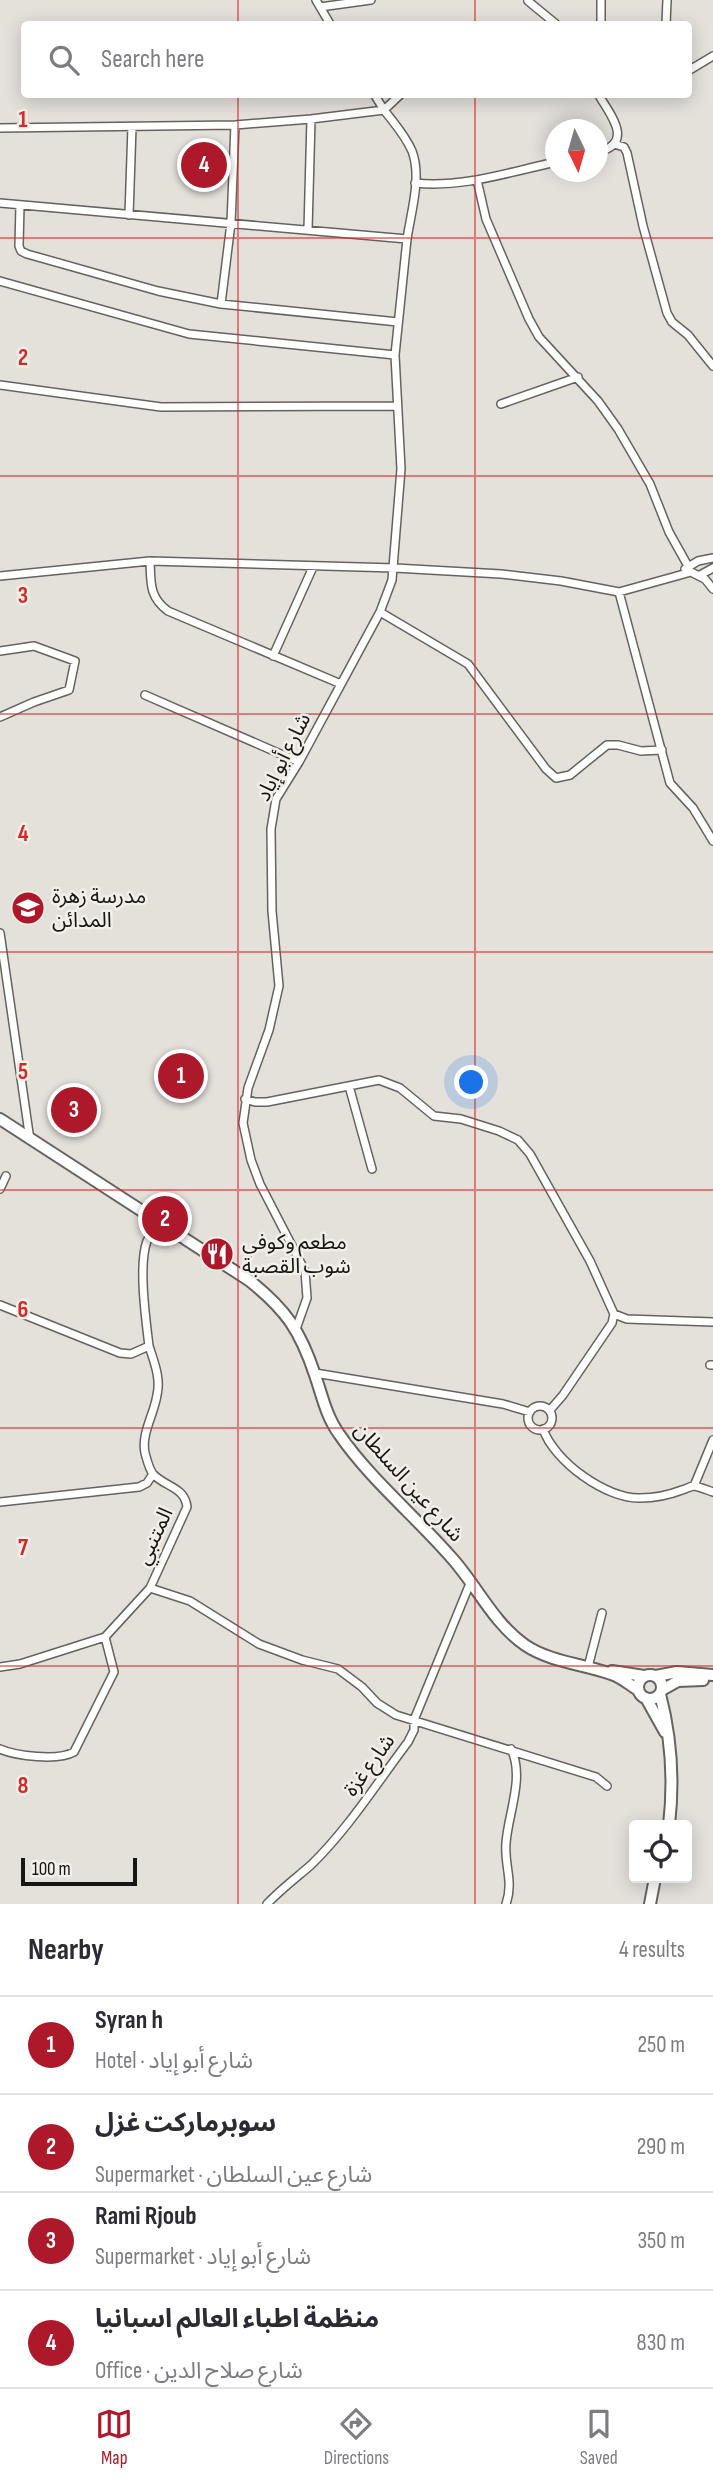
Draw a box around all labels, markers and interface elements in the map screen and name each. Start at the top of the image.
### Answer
search box [21,21,692,98]
icon: search [45,41,83,79]
text: Search here [101,44,204,75]
text: 1 [18,106,28,134]
north arrow [545,119,608,182]
pin: 4 [181,139,227,191]
text: 2 [18,344,28,372]
text: 3 [18,582,28,610]
street label: شارع أبو إياد [250,709,318,806]
text: 4 [18,820,29,848]
place label: مدرسة زهرة المدائن [52,884,146,933]
school or university icon: مدرسة زهرة المدائن [9,889,47,927]
pin: 1 [158,1050,204,1102]
text: 5 [18,1058,28,1086]
your location [454,1065,488,1099]
pin: 3 [51,1084,97,1136]
pin: 2 [142,1193,188,1245]
place label: مطعم وكوفي شوب القصبة [242,1230,351,1279]
restaurant icon: مطعم وكوفي شوب القصبة [198,1235,236,1273]
text: 6 [18,1296,28,1324]
street label: شارع عين السلطان [347,1418,469,1548]
street label: المتنبي [130,1504,181,1570]
text: 7 [18,1534,28,1562]
street label: شارع غزة [338,1729,402,1802]
text: 8 [18,1772,29,1800]
map controls [629,1820,692,1883]
button: locate [629,1820,692,1883]
scale bar [21,1855,136,1887]
text: 100 m [32,1858,71,1881]
text: Nearby [28,1932,104,1968]
text: 4 results [619,1936,685,1964]
text: Syran h [95,2005,163,2036]
text: 1 [46,2031,56,2059]
text: 250 m [638,2031,685,2059]
text: Hotel · شارع أبو إياد [95,2047,253,2075]
text: سوبرماركت غزل [95,2108,276,2139]
text: 2 [46,2133,56,2161]
text: 290 m [637,2133,685,2161]
text: Supermarket · شارع عين السلطان [95,2161,372,2189]
text: Rami Rjoub [95,2201,197,2232]
text: 3 [46,2227,56,2255]
text: 350 m [637,2227,685,2255]
text: Supermarket · شارع أبو إياد [95,2243,311,2271]
text: منظمة اطباء العالم اسبانيا [95,2304,379,2335]
text: 4 [46,2329,56,2357]
text: 830 m [637,2329,685,2357]
text: Office · شارع صلاح الدين [95,2357,303,2385]
tab: Map [95,2405,133,2470]
tab: Directions [324,2405,389,2470]
tab: Saved [580,2405,618,2470]

